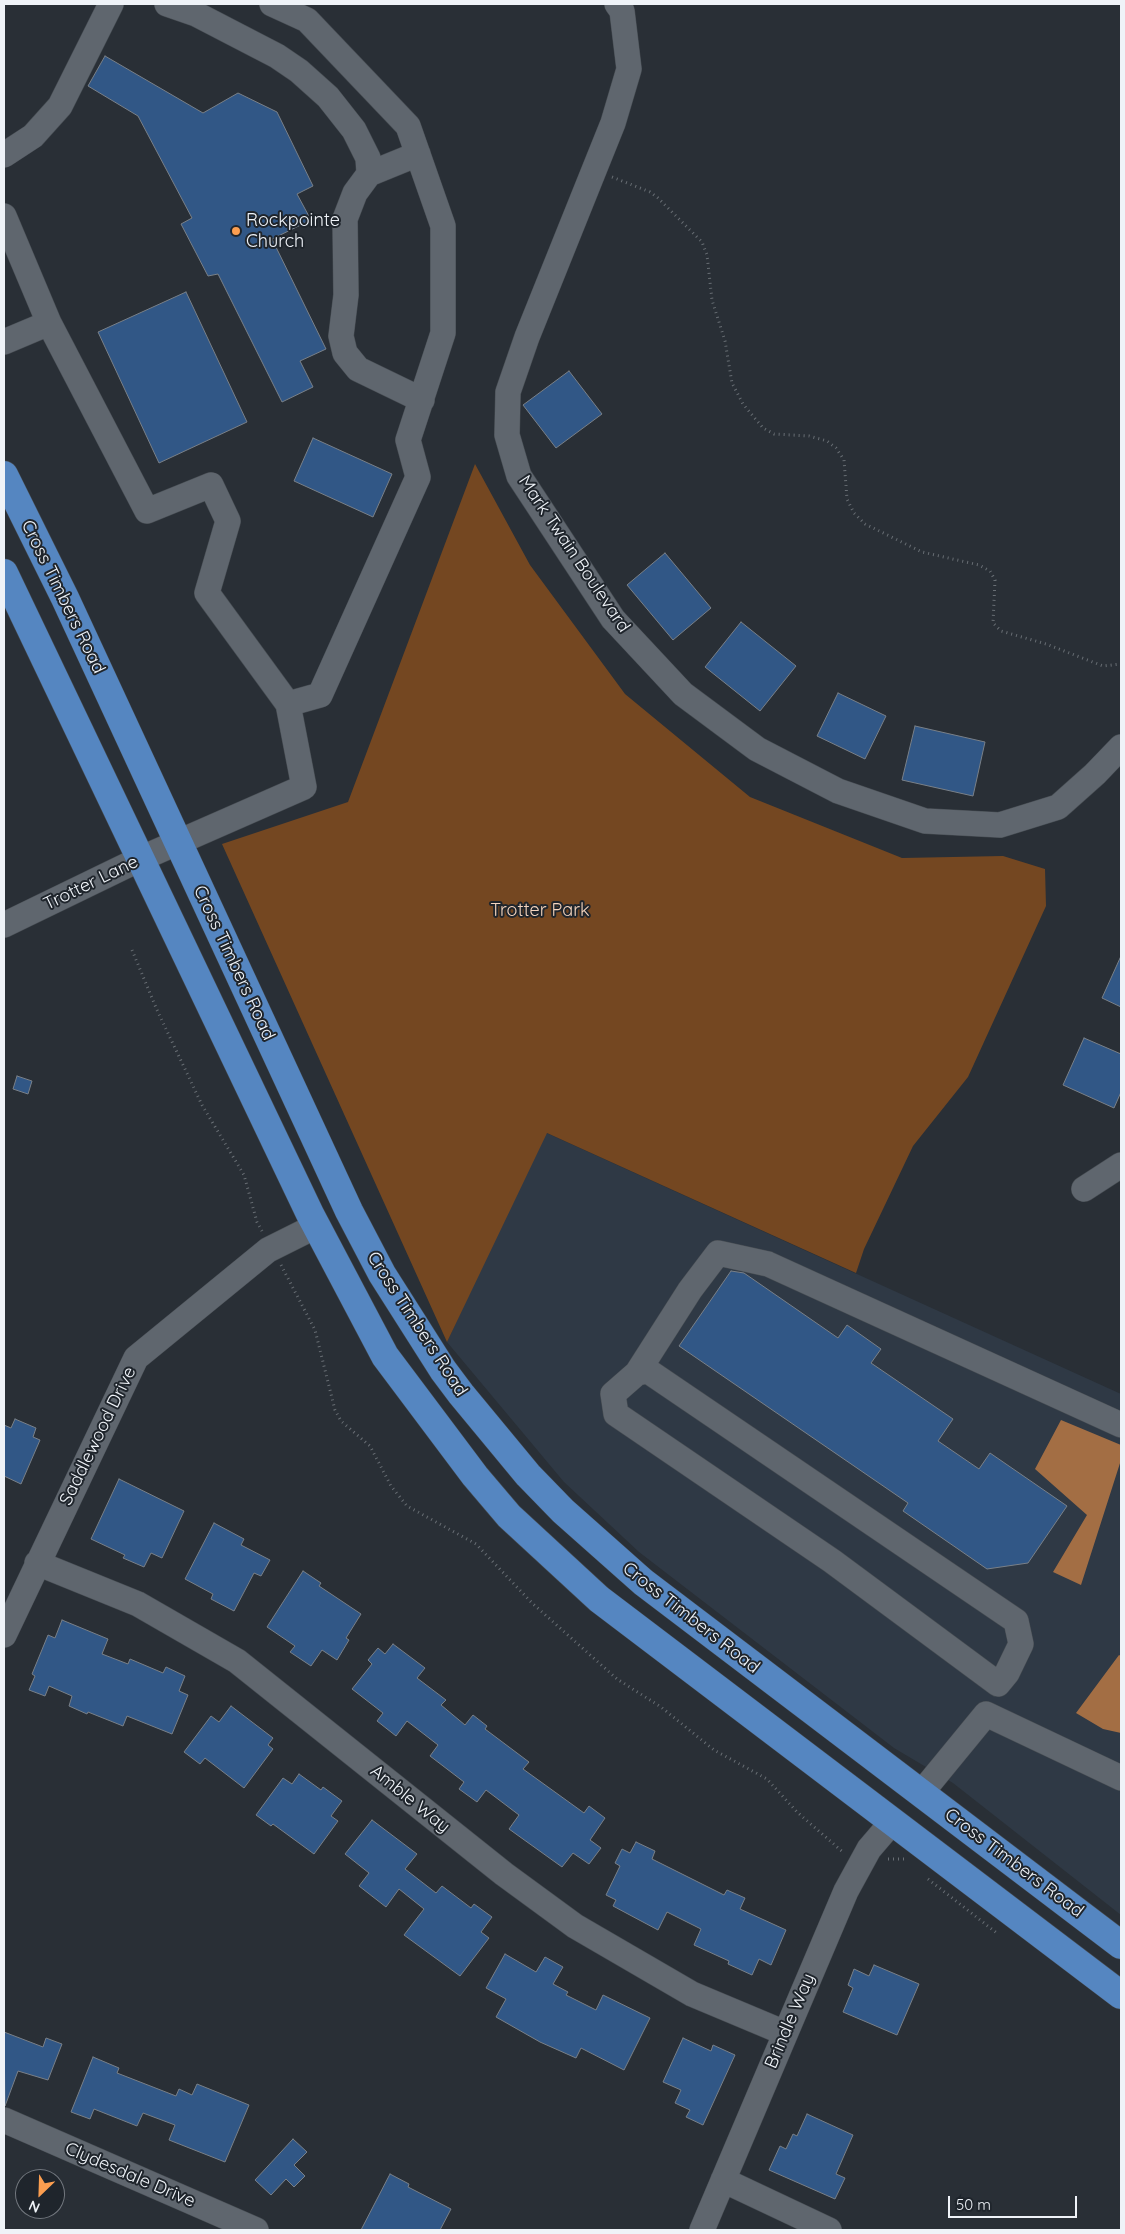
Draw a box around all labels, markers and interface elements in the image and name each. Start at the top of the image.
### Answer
place label: Rockpointe Church [246,210,340,252]
marker: Rockpointe Church [230,225,242,237]
street label: Mark Twain Boulevard [514,472,634,636]
street label: Cross Timbers Road [16,517,110,677]
street label: Trotter Lane [40,851,142,915]
street label: Cross Timbers Road [189,882,279,1044]
park label: Trotter Park [490,900,590,922]
street label: Cross Timbers Road [362,1248,472,1400]
street label: Saddlewood Drive [55,1363,141,1509]
street label: Cross Timbers Road [618,1558,764,1678]
street label: Amble Way [366,1760,454,1838]
street label: Cross Timbers Road [940,1804,1088,1922]
street label: Brindle Way [760,1970,820,2072]
street label: Clydesdale Drive [62,2138,198,2212]
north arrow [15,2169,65,2219]
scale bar [950,2186,1079,2218]
text: 50 m [956,2195,991,2214]
text: N [26,2196,43,2217]

